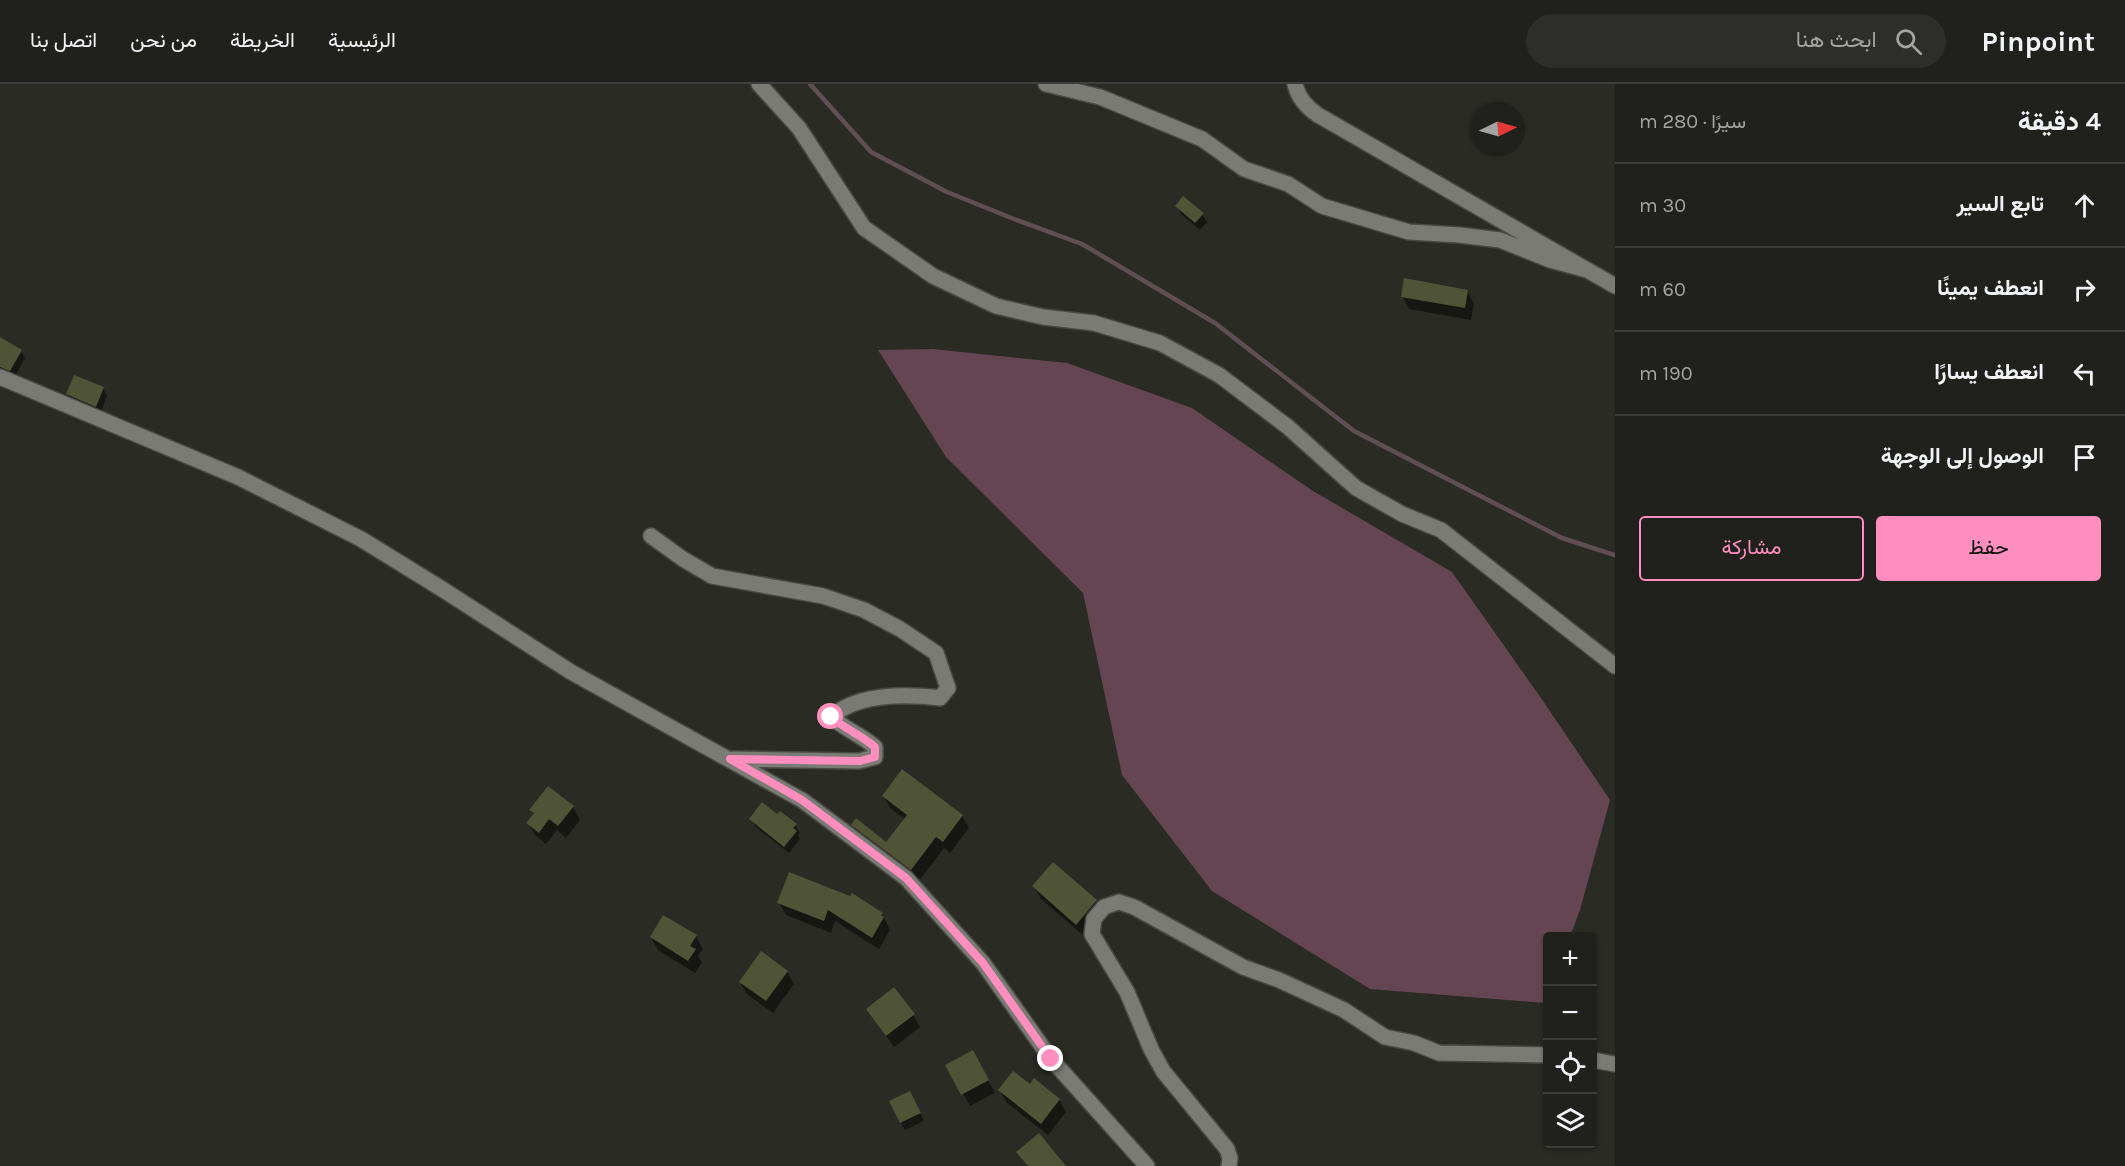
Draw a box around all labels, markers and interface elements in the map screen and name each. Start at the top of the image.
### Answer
search box [1526,14,1946,68]
icon: search [1892,25,1925,58]
text: Pinpoint [1982,25,2095,58]
text: ابحث هنا [1796,27,1877,53]
text: اتصل بنا [30,28,97,52]
text: من نحن [130,28,197,52]
text: الخريطة [230,28,295,52]
text: الرئيسية [328,28,396,52]
north arrow [1471,102,1525,156]
text: 4 دقيقة [2018,106,2101,137]
text: سيرًا · 280 m [1639,110,1746,133]
icon: ahead [2068,189,2101,222]
text: تابع السير [1956,191,2044,217]
text: 30 m [1639,194,1686,217]
icon: right [2068,273,2101,306]
text: انعطف يمينًا [1937,275,2044,301]
text: 60 m [1639,278,1686,301]
icon: left [2068,357,2101,390]
text: انعطف يسارًا [1934,359,2044,385]
text: 190 m [1639,362,1693,385]
icon: arrive [2068,441,2101,474]
text: الوصول إلى الوجهة [1881,443,2044,469]
button: مشاركة [1639,516,1864,581]
button: حفظ [1876,516,2101,581]
route start [817,703,843,729]
map controls [1543,932,1597,1148]
button: + [1543,932,1597,986]
button: − [1543,986,1597,1040]
button: locate [1543,1040,1597,1094]
route end [1037,1045,1063,1071]
button: layers [1543,1094,1597,1148]

